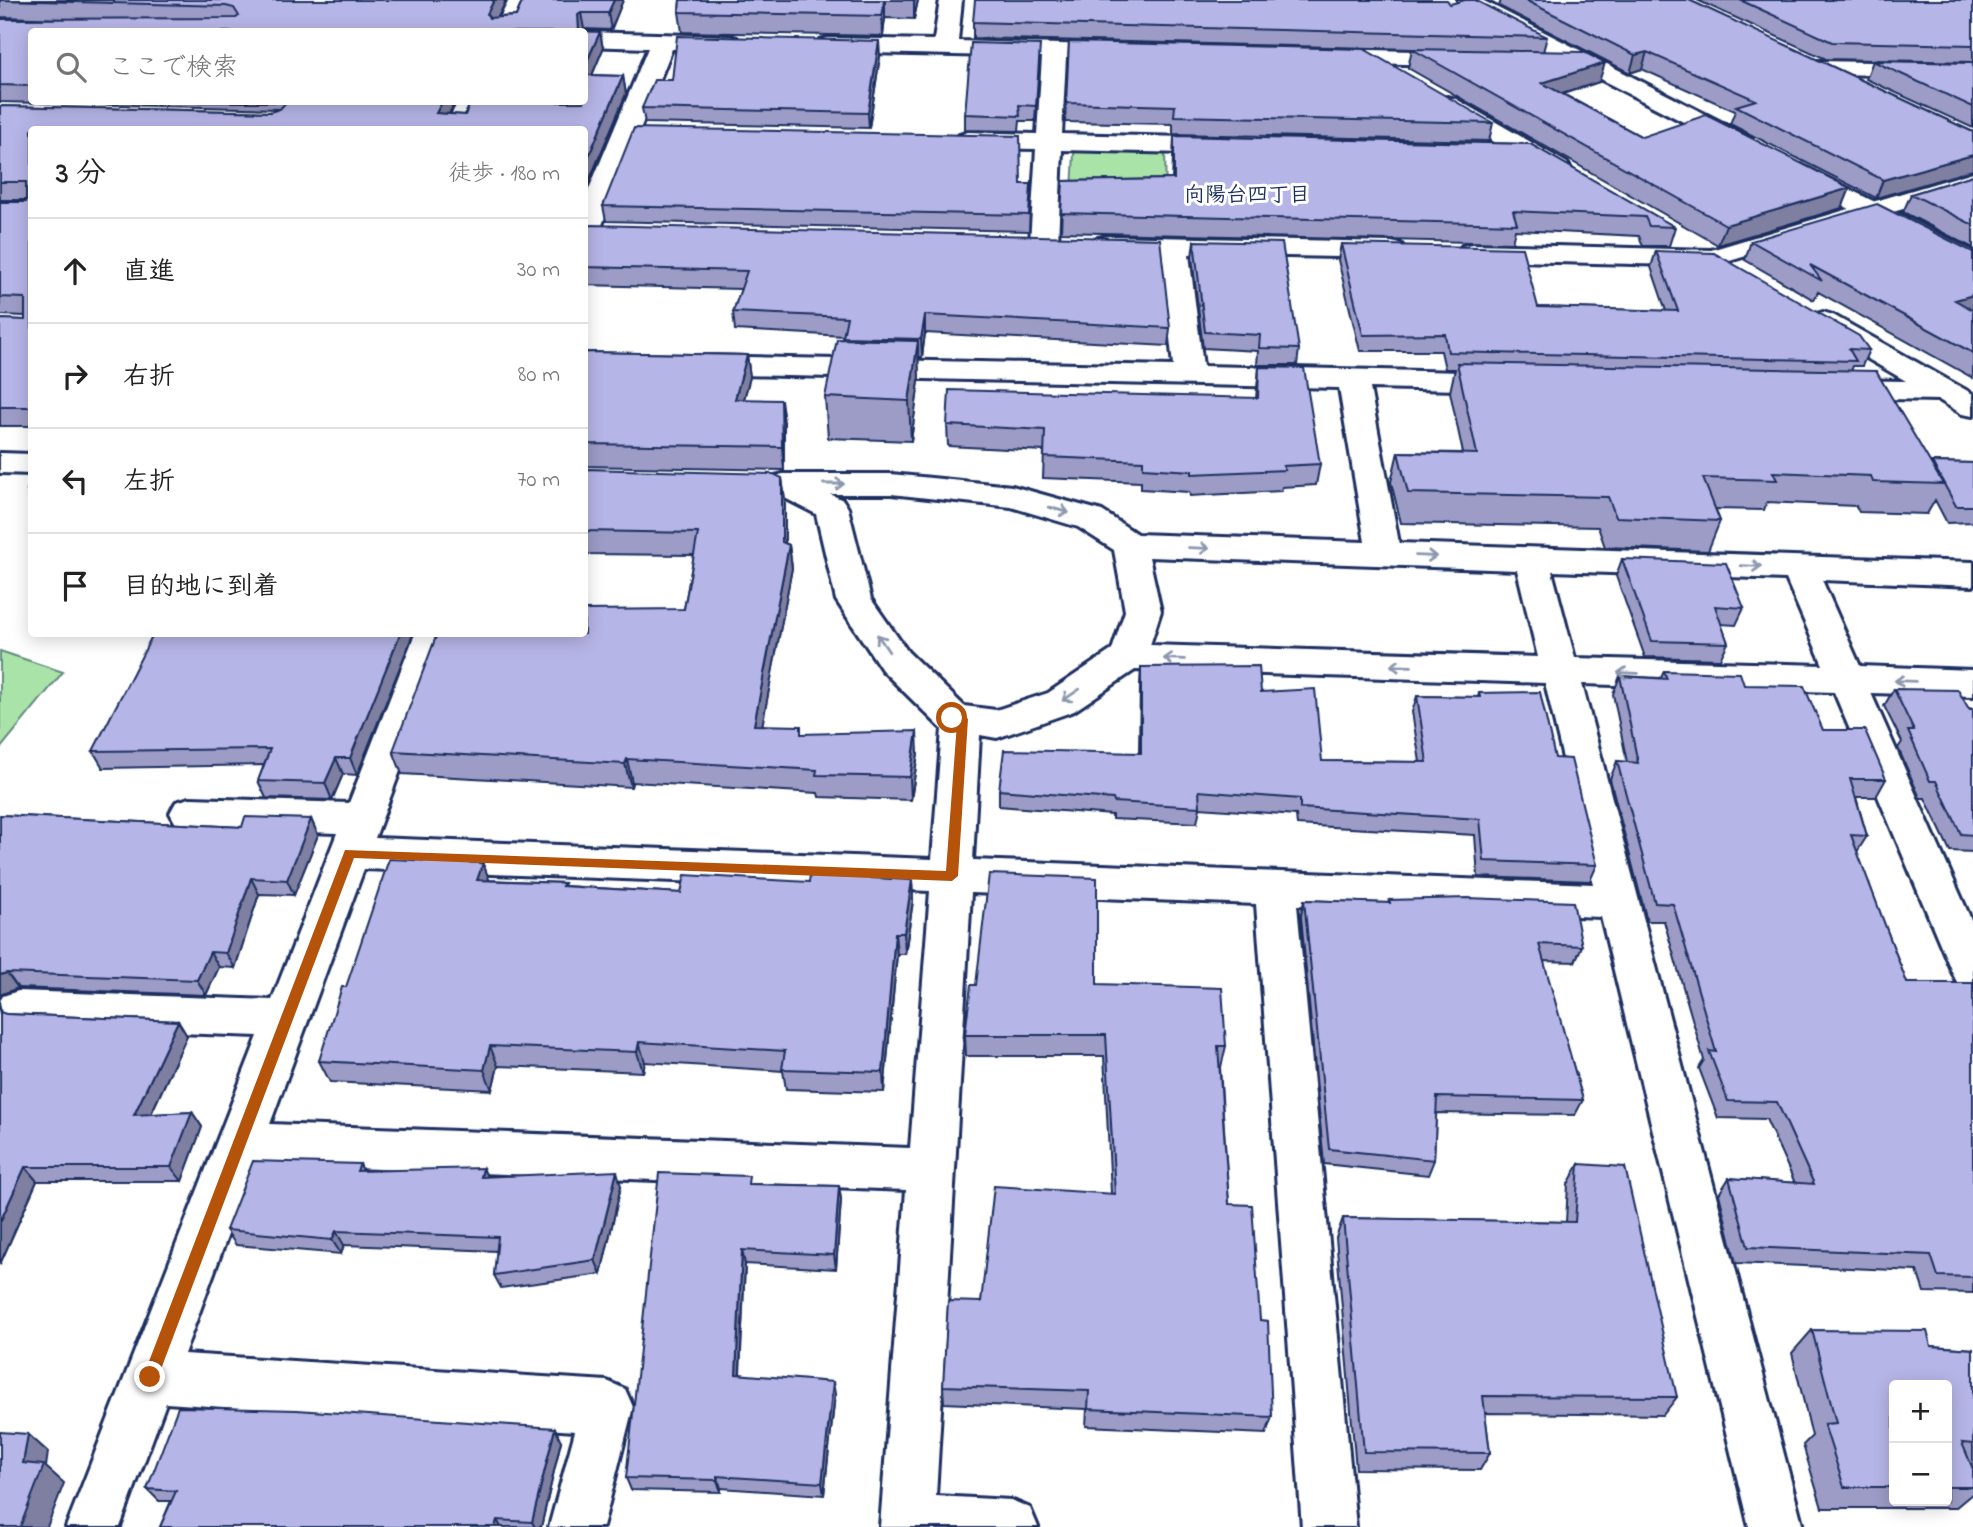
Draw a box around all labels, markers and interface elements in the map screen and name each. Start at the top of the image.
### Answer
search box [28,28,588,105]
icon: search [52,48,90,86]
text: ここで検索 [108,50,238,88]
text: 3 分 [56,153,106,197]
text: 徒歩 · 180 m [448,158,560,191]
district label: 向陽台四丁目 [1184,181,1310,211]
icon: ahead [56,252,94,290]
text: 直進 [123,254,175,292]
text: 30 m [517,254,560,287]
icon: right [56,357,94,395]
text: 右折 [123,359,175,397]
text: 80 m [518,359,560,392]
icon: left [56,462,94,500]
text: 左折 [123,464,175,502]
text: 70 m [517,464,560,497]
one-way arrow [822,477,845,491]
one-way arrow [1048,505,1070,518]
one-way arrow [1187,541,1210,554]
one-way arrow [1414,549,1437,562]
one-way arrow [1740,560,1763,573]
icon: arrive [56,567,94,605]
text: 目的地に到着 [123,569,279,607]
one-way arrow [876,634,890,653]
one-way arrow [1162,652,1185,665]
one-way arrow [1390,659,1413,672]
one-way arrow [1617,666,1640,679]
one-way arrow [1894,675,1917,688]
one-way arrow [1062,688,1081,703]
route start [936,702,967,733]
route end [134,1361,165,1392]
map controls [1889,1380,1952,1506]
button: + [1889,1380,1952,1443]
button: − [1889,1443,1952,1506]

